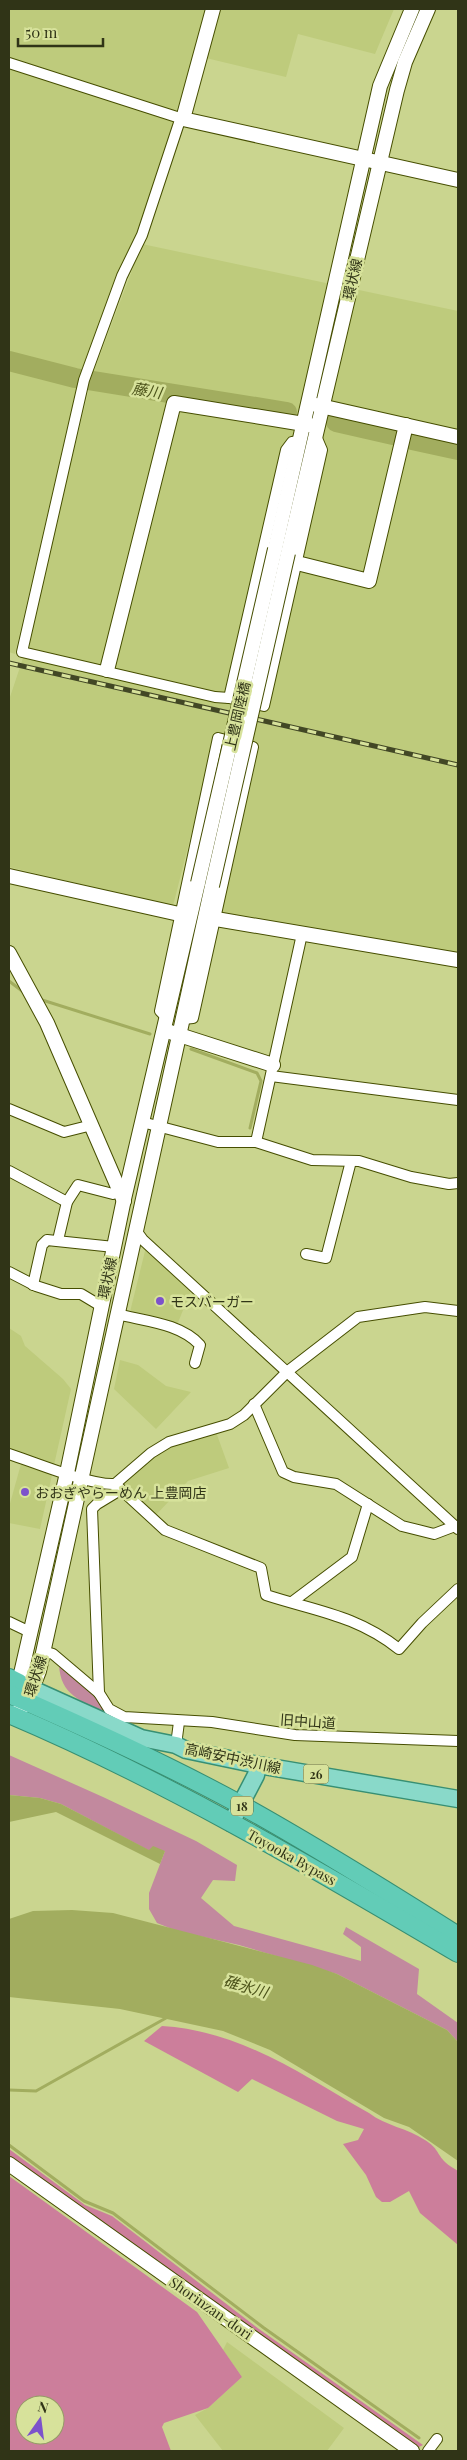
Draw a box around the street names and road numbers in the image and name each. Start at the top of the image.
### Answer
street label: 環状線 [338,256,366,302]
street label: 上豊岡陸橋 [220,680,254,752]
street label: 環状線 [93,1255,121,1301]
street label: 環状線 [19,1653,51,1699]
street label: 旧中山道 [279,1710,337,1732]
street label: 高崎安中渋川線 [183,1739,283,1777]
road number: 26 [304,1765,328,1784]
road number: 18 [231,1796,253,1815]
street label: Toyooka Bypass [244,1825,340,1889]
street label: Shorinzan-dori [166,2272,256,2344]

